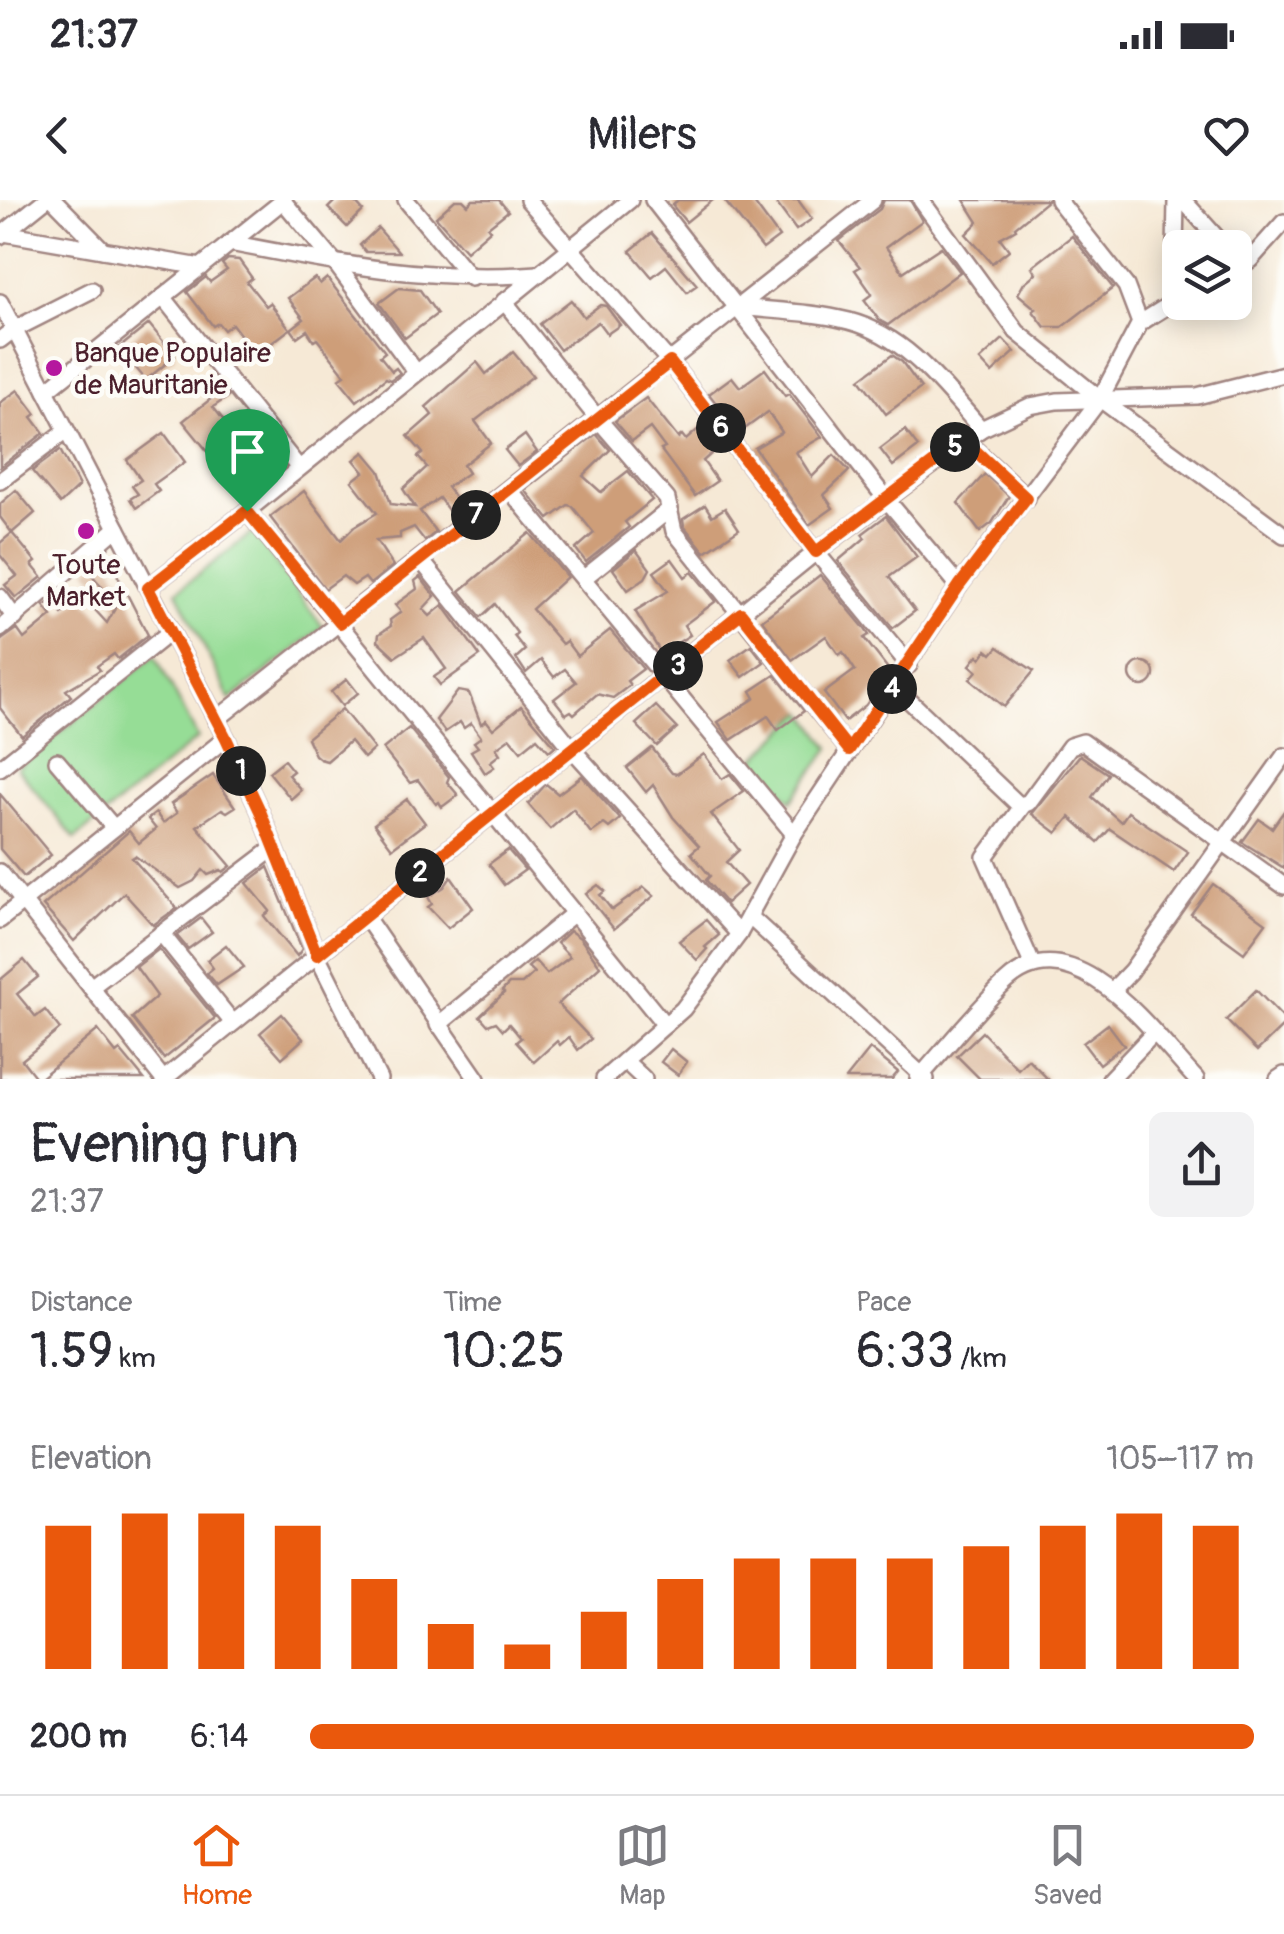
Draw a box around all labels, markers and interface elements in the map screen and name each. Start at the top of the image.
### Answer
text: 21:37 [50,11,138,59]
text: Milers [587,107,697,163]
icon: back [30,108,85,163]
icon: heart [1199,108,1254,163]
map controls [1162,230,1252,320]
button: layers [1162,230,1252,320]
place label: Banque Populaire de Mauritanie [74,336,271,403]
marker: Banque Populaire de Mauritanie [43,357,65,379]
pin: 6 [696,403,746,453]
pin [205,409,290,512]
text: 6 [713,410,729,445]
pin: 5 [930,422,980,472]
icon: arrive [220,424,275,479]
text: 5 [947,429,963,464]
pin: 7 [451,490,501,540]
text: 7 [469,497,483,532]
marker: Toute Market [75,520,97,542]
place label: Toute Market [46,548,127,615]
pin: 3 [653,641,703,691]
text: 3 [670,648,686,683]
pin: 4 [867,664,917,714]
text: 4 [884,671,900,706]
pin: 1 [216,746,266,796]
text: 1 [236,753,246,788]
pin: 2 [395,848,445,898]
text: 2 [412,855,428,890]
text: Evening run [30,1110,299,1179]
button: share [1149,1112,1254,1217]
text: 21:37 [30,1182,104,1222]
text: Distance [30,1285,132,1320]
text: Time [443,1285,502,1320]
text: Pace [856,1285,911,1320]
text: 1.59 [30,1320,113,1383]
text: 10:25 [443,1320,565,1383]
text: 6:33 [856,1320,954,1383]
text: km [113,1341,156,1376]
text: /km [954,1341,1007,1376]
text: Elevation [30,1439,152,1479]
text: 105–117 m [1106,1439,1254,1479]
text: 200 m [30,1717,127,1757]
text: 6:14 [190,1717,248,1757]
tab: Home [181,1818,252,1913]
tab: Map [615,1818,670,1913]
tab: Saved [1033,1818,1102,1913]

